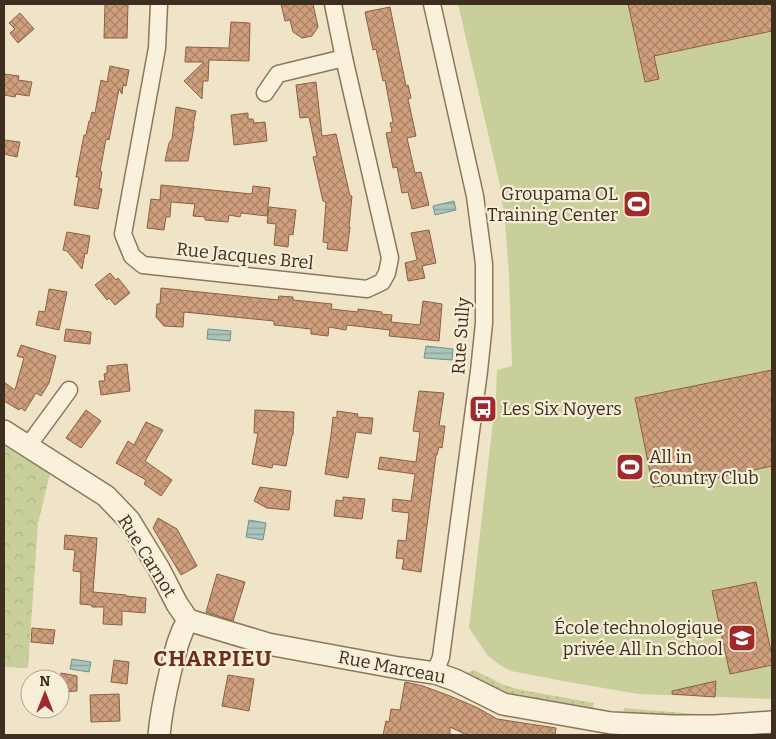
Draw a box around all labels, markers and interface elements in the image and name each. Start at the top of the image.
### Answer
place label: Groupama OL Training Center [487,183,618,226]
sports icon: Groupama OL Training Center [622,189,652,219]
street label: Rue Jacques Brel [175,238,315,274]
street label: Rue Sully [447,296,475,375]
bus stop icon: Les Six Noyers [468,394,498,424]
place label: Les Six Noyers [502,398,622,420]
place label: All in Country Club [649,446,759,489]
sports icon: All in Country Club [615,452,645,482]
street label: Rue Carnot [113,511,181,602]
place label: École technologique privée All In School [554,616,723,660]
school or university icon: École technologique privée All In School [727,623,757,653]
district label: CHARPIEU [153,645,273,672]
street label: Rue Marceau [336,646,448,688]
north arrow [20,669,70,719]
text: N [40,673,51,690]

